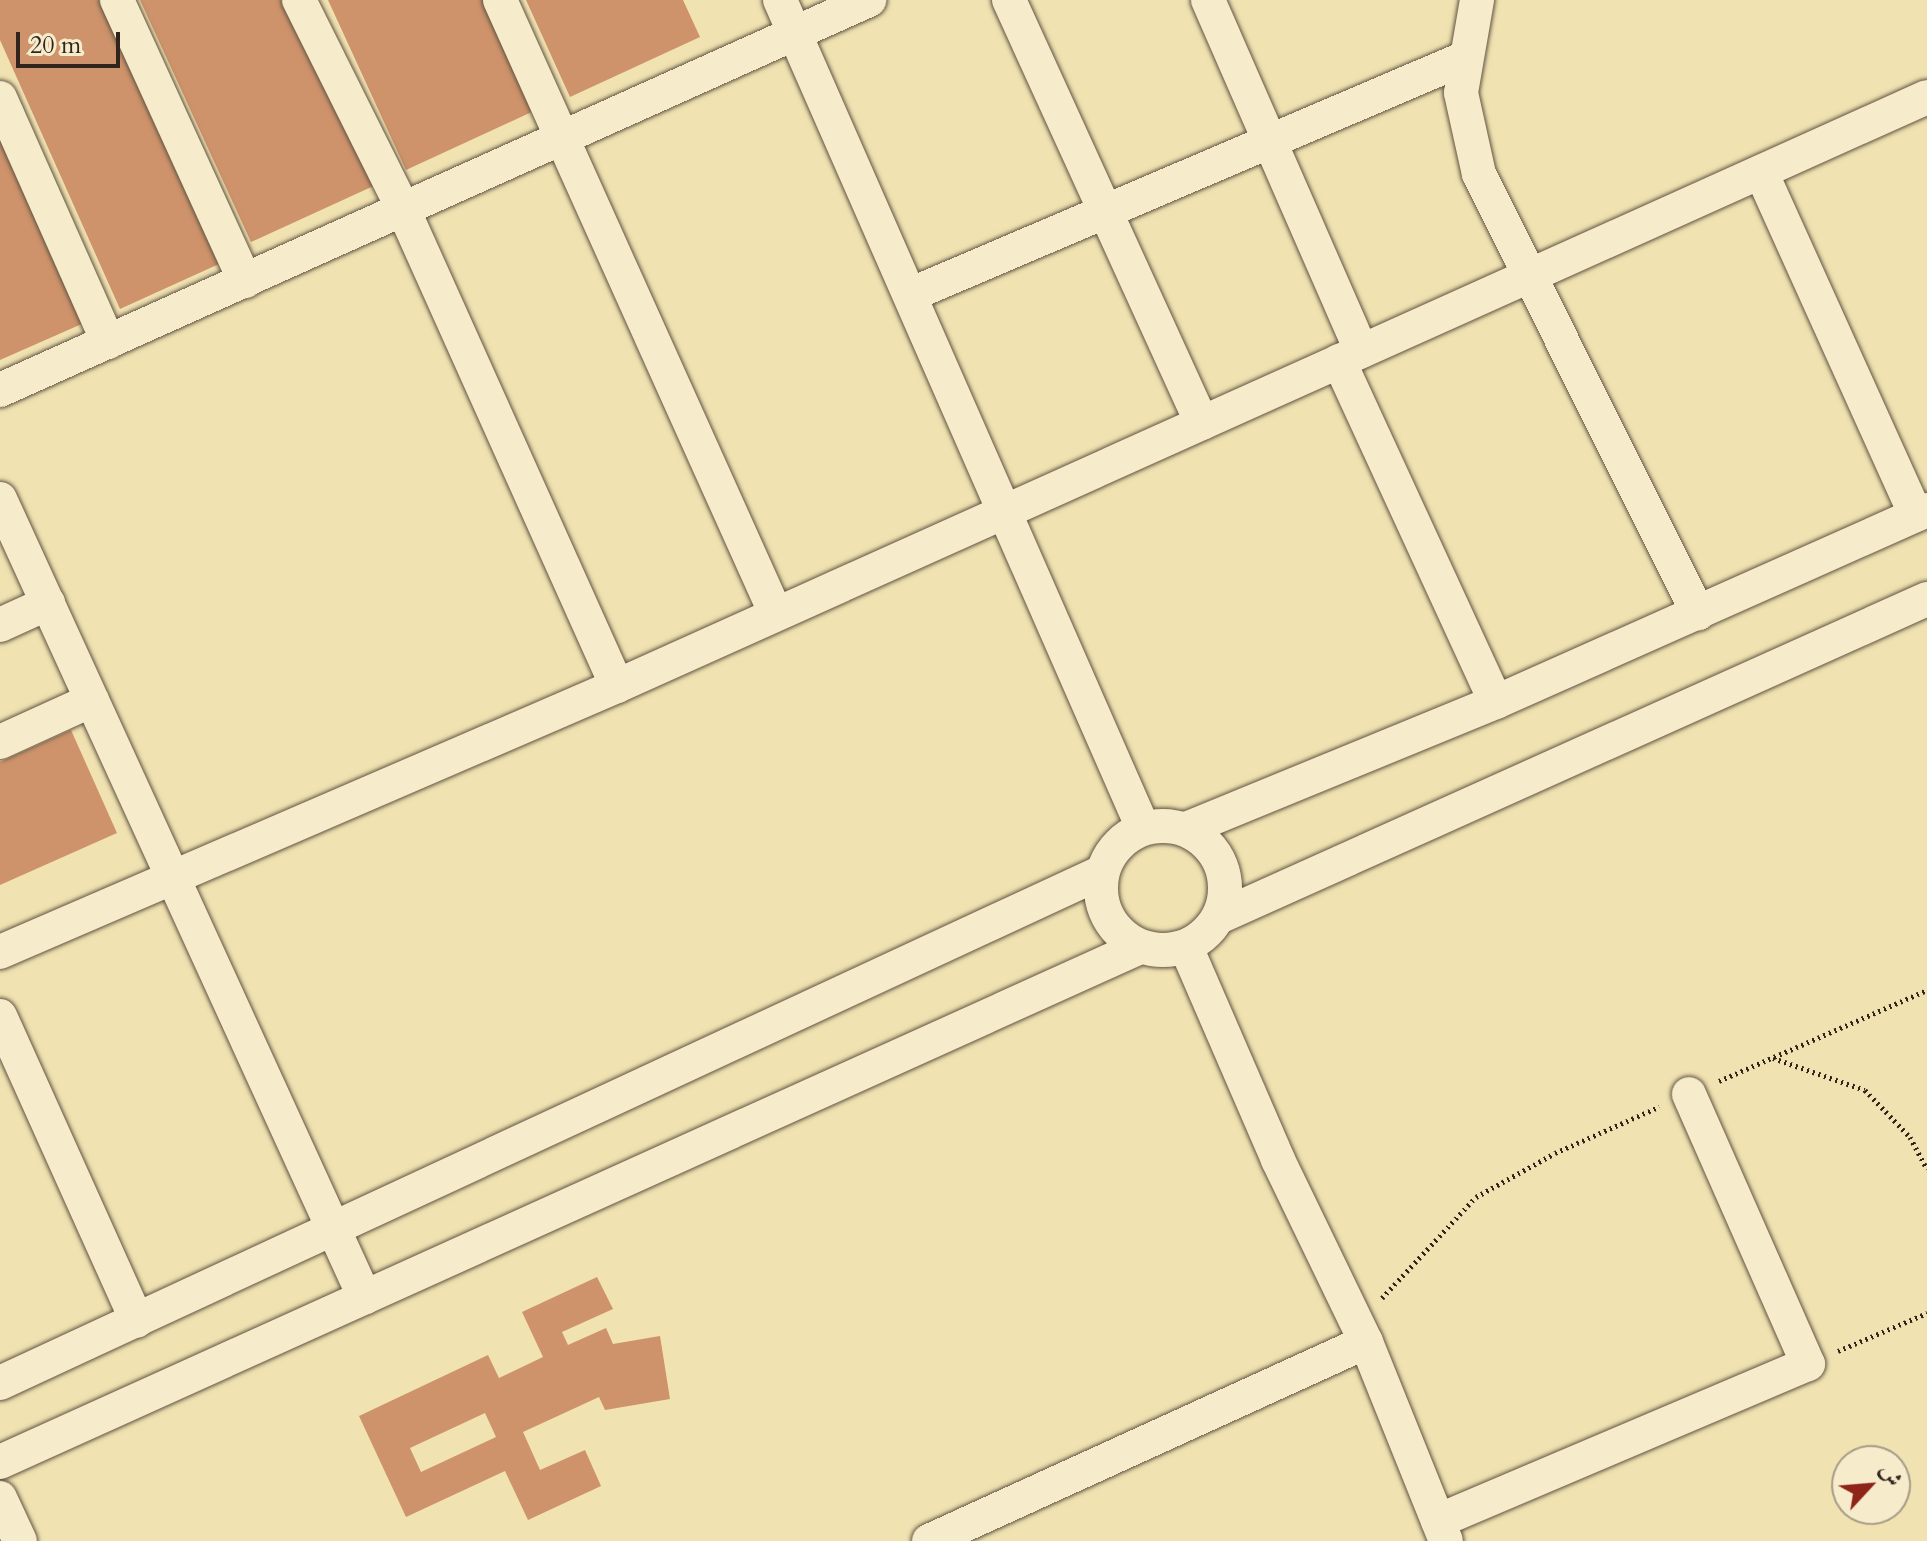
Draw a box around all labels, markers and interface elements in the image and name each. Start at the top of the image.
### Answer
scale bar [20,16,124,66]
text: 20 m [30,29,81,62]
north arrow [1831,1445,1911,1525]
text: ش [1873,1459,1909,1492]

